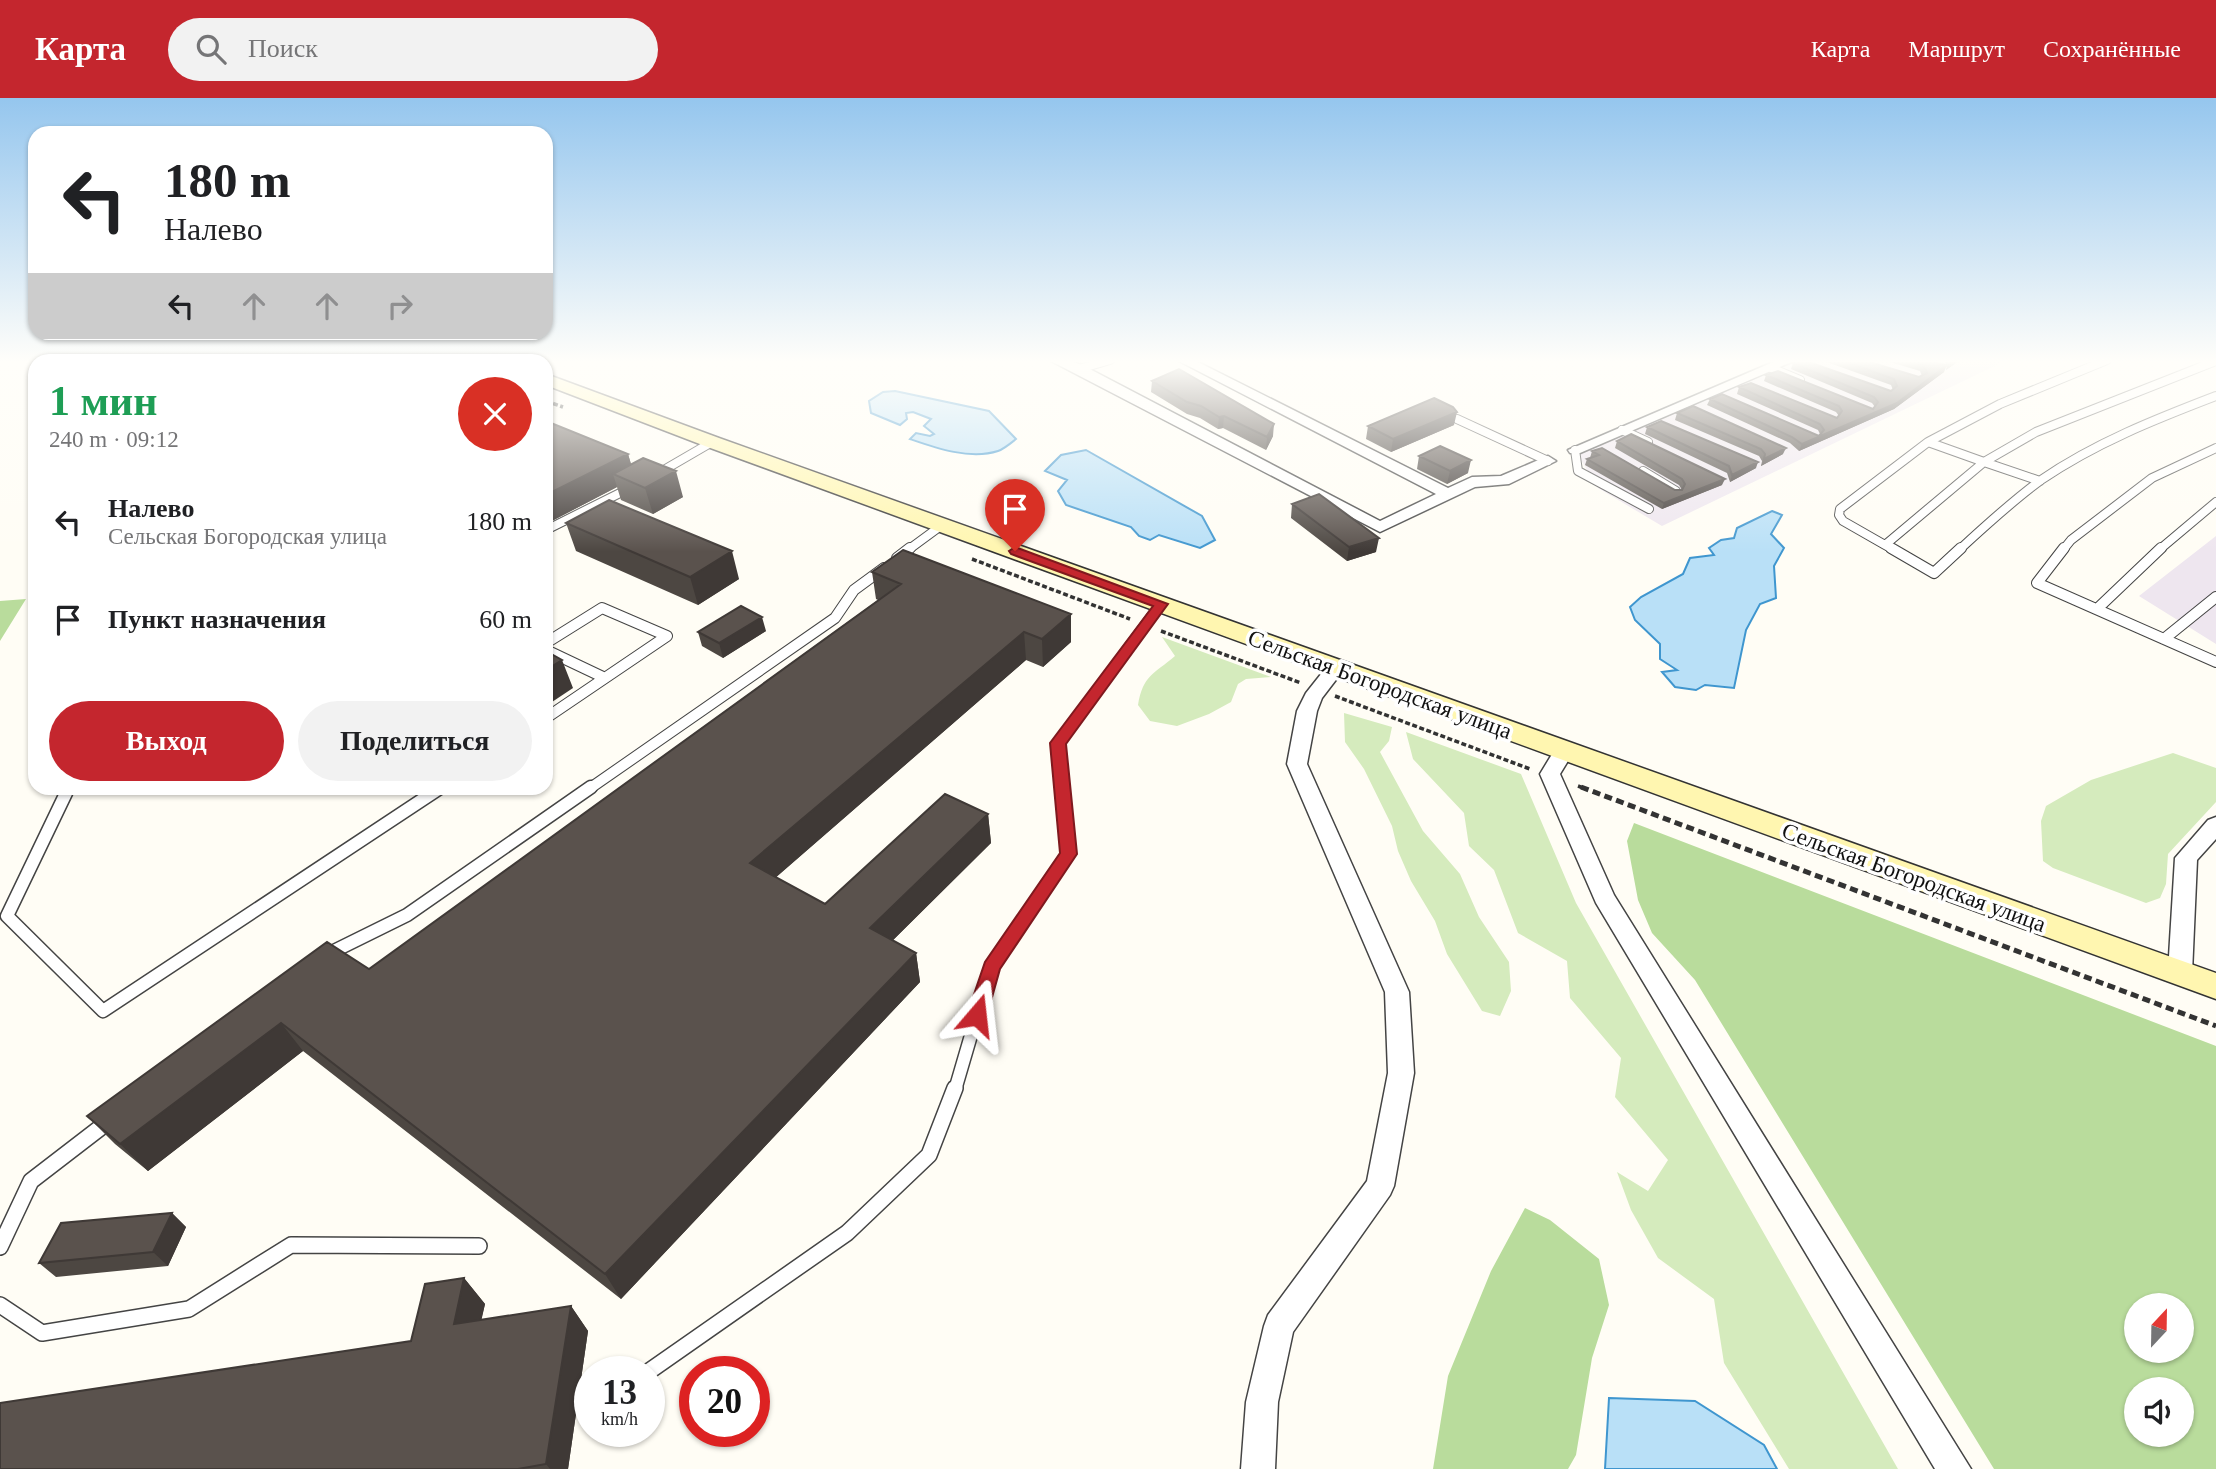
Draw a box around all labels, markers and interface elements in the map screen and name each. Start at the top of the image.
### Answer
search box [168,18,658,81]
icon: search [192,30,230,68]
text: Карта [35,31,126,67]
text: Поиск [248,34,318,63]
text: Карта [1811,36,1870,62]
text: Маршрут [1908,36,2005,62]
text: Сохранённые [2043,36,2181,62]
text: 180 m [164,153,291,208]
icon: left [49,154,140,245]
text: Налево [164,211,263,247]
icon: left [162,287,200,325]
icon: ahead [235,287,273,325]
icon: ahead [308,287,346,325]
icon: right [381,287,419,325]
button: close [458,377,532,451]
text: 1 мин [49,378,158,424]
text: 240 m · 09:12 [49,427,179,452]
pin [985,479,1045,551]
icon: arrive [996,490,1034,528]
text: Налево [108,494,194,523]
icon: left [49,503,87,541]
text: 180 m [466,507,532,536]
text: Сельская Богородская улица [108,524,387,549]
icon: arrive [49,601,87,639]
text: Пункт назначения [108,605,326,634]
text: 60 m [479,605,532,634]
street label: Сельская Богородская улица [1245,625,1515,744]
button: Выход [49,701,284,781]
button: Поделиться [298,701,532,781]
street label: Сельская Богородская улица [1779,818,2049,937]
position arrow [940,978,1014,1052]
north arrow [2124,1293,2194,1363]
map controls [2124,1293,2194,1447]
speed limit sign: 20 [679,1356,770,1447]
text: 13 [602,1373,637,1412]
button: sound [2124,1377,2194,1447]
text: km/h [601,1409,638,1429]

